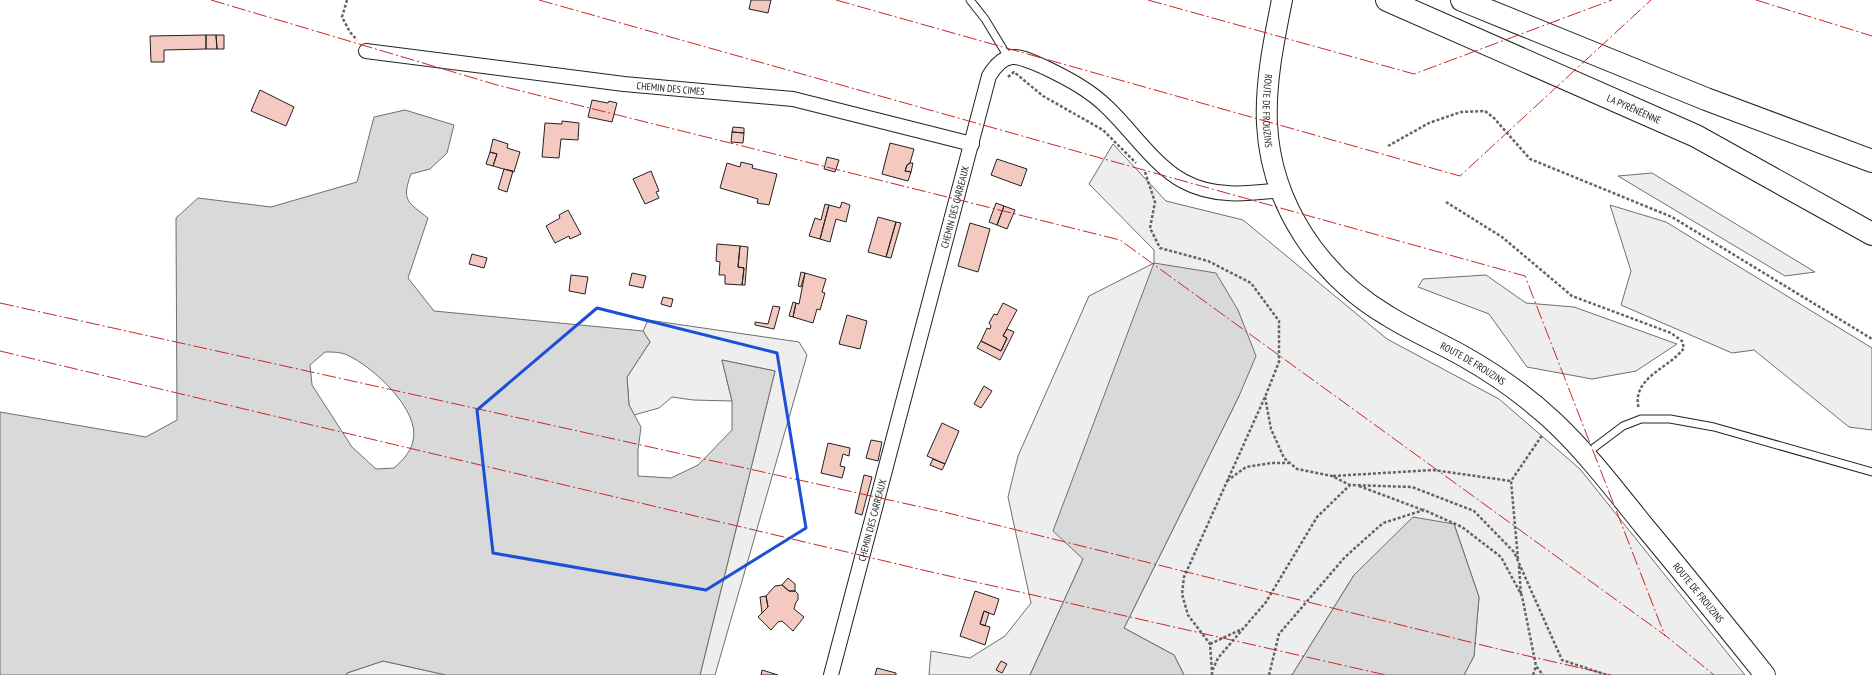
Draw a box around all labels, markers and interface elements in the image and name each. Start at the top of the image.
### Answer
street label: ROUTE DE FROUZINS [1260,73,1275,149]
street label: CHEMIN DES CIMES [636,79,705,98]
street label: LA PYRÉNÉENNE [1605,92,1663,127]
street label: CHEMIN DES CARREAUX [938,165,972,250]
street label: ROUTE DE FROUZINS [1438,339,1508,388]
street label: CHEMIN DES CARREAUX [855,478,889,563]
street label: ROUTE DE FROUZINS [1670,560,1727,626]

